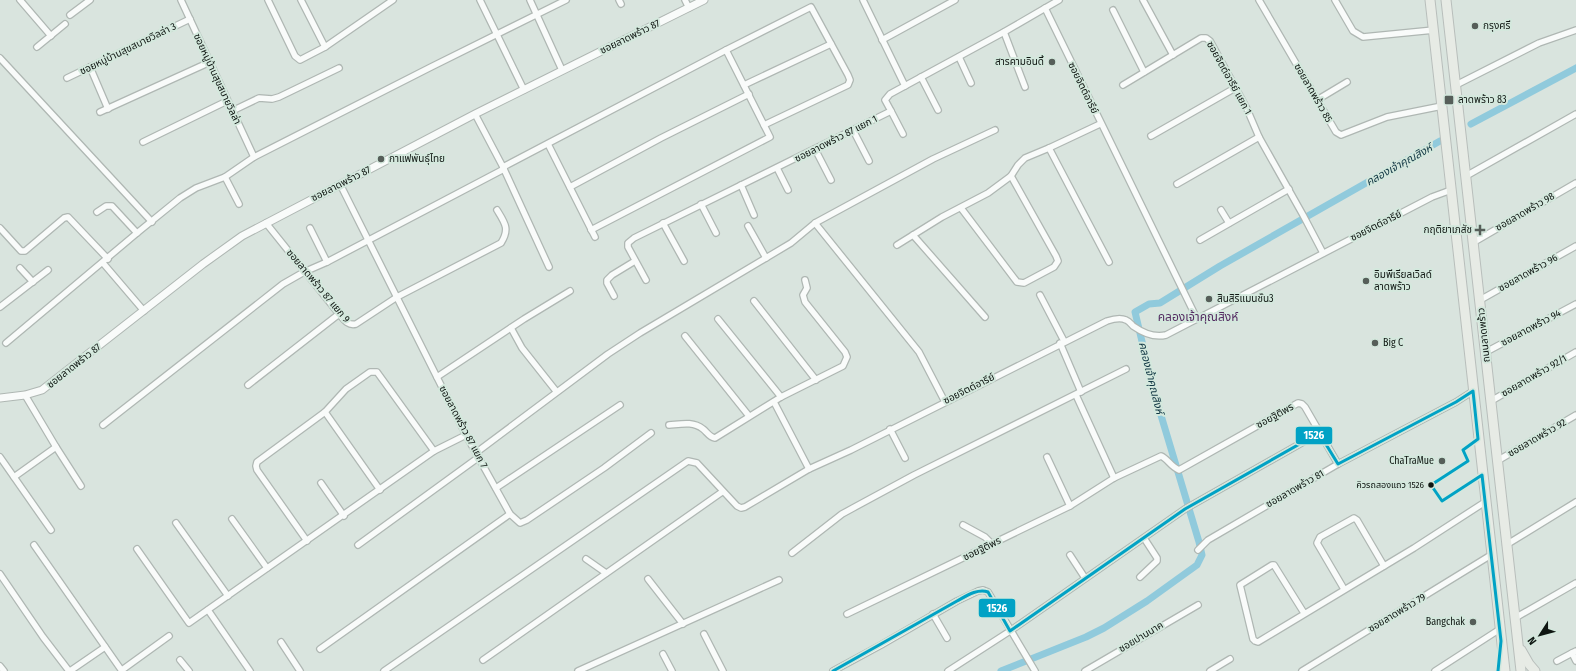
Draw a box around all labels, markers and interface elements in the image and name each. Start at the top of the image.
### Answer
street label: ซอยลาดพร้าว 87 [598,17,662,57]
street label: ซอยหมู่บ้านสุขสบายวิลล่า 3 [77,19,179,78]
place label: กรุงศรี [1483,20,1511,32]
marker: กรุงศรี [1470,21,1480,31]
street label: ซอยหมู่บ้านสุขสบายวิลล่า [191,31,244,126]
street label: ซอยจิตต์อารีย์ แยก 1 [1204,39,1254,117]
place label: สารคามอินดี้ [995,54,1044,68]
marker: สารคามอินดี้ [1047,57,1057,67]
street label: ซอยจิตต์อารีย์ [1065,60,1101,116]
street label: ซอยลาดพร้าว 85 [1291,61,1335,125]
marker: ลาดพร้าว 83 [1443,94,1455,106]
place label: ลาดพร้าว 83 [1458,94,1507,106]
street label: ซอยลาดพร้าว 87 แยก 1 [793,113,879,165]
water label: คลองเจ้าคุณสิงห์ [1364,140,1436,189]
place label: กาแฟพันธ์ุไทย [389,153,445,165]
marker: กาแฟพันธ์ุไทย [376,154,386,164]
street label: ซอยลาดพร้าว 87 [309,164,373,204]
street label: ซอยลาดพร้าว 98 [1493,190,1557,234]
street label: ซอยจิตต์อารีย์ [1348,208,1404,244]
place label: กฤติยาเภสัช [1423,224,1472,236]
marker: กฤติยาเภสัช [1475,225,1485,235]
street label: ซอยลาดพร้าว 87 แยก 9 [284,247,352,325]
street label: ซอยลาดพร้าว 96 [1496,252,1560,294]
place label: อิมพีเรียลเวิลด์ ลาดพร้าว [1374,269,1432,293]
marker: อิมพีเรียลเวิลด์ ลาดพร้าว [1361,276,1371,286]
place label: สินสิริแมนชั่น3 [1217,292,1274,305]
marker: สินสิริแมนชั่น3 [1204,294,1214,304]
street label: ถนนลาดพร้าว [1475,307,1493,363]
street label: ซอยลาดพร้าว 94 [1499,307,1563,349]
district label: คลองเจ้าคุณสิงห์ [1158,310,1239,324]
place label: Big C [1383,337,1403,349]
marker: Big C [1370,338,1380,348]
street label: ซอยลาดพร้าว 87 [45,341,103,391]
water label: คลองเจ้าคุณสิงห์ [1136,341,1167,418]
street label: ซอยลาดพร้าว 92/1 [1499,352,1569,400]
street label: ซอยจิตต์อารีย์ [941,371,997,407]
street label: ซอยลาดพร้าว 87 แยก 7 [436,384,490,470]
street label: ซอยฐิติพร [1254,401,1296,431]
street label: ซอยลาดพร้าว 92 [1506,416,1569,460]
line badge: 1526 [1295,426,1333,445]
text: 1526 [1304,429,1325,442]
place label: ChaTraMue [1389,455,1434,467]
marker: ChaTraMue [1437,456,1447,466]
street label: ซอยลาดพร้าว 81 [1264,468,1326,510]
place label: คิวรถสองแถว 1526 [1356,480,1425,490]
marker: คิวรถสองแถว 1526 [1426,480,1436,490]
street label: ซอยฐิติพร [961,535,1003,563]
street label: ซอยลาดพร้าว 79 [1366,591,1428,635]
line badge: 1526 [978,598,1016,618]
text: 1526 [987,602,1008,615]
north arrow [1520,615,1560,655]
place label: Bangchak [1426,616,1465,628]
marker: Bangchak [1468,617,1478,627]
street label: ซอยปานนาค [1117,619,1165,655]
text: N [1525,634,1540,647]

